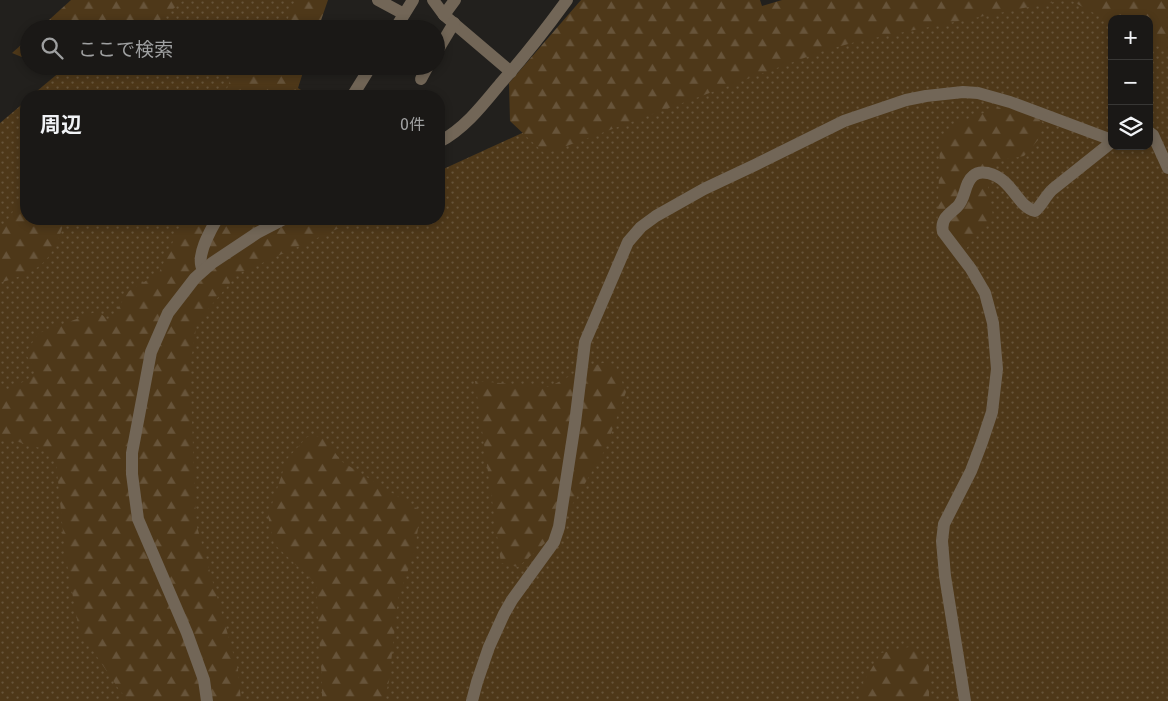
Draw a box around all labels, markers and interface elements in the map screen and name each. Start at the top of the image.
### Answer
map controls [1108,15,1153,150]
button: + [1108,15,1153,60]
search box [20,20,445,75]
icon: search [38,34,66,62]
text: ここで検索 [78,38,173,61]
button: − [1108,60,1153,105]
button: layers [1108,105,1153,150]
text: 周辺 [40,112,82,138]
text: 0件 [400,115,425,134]

